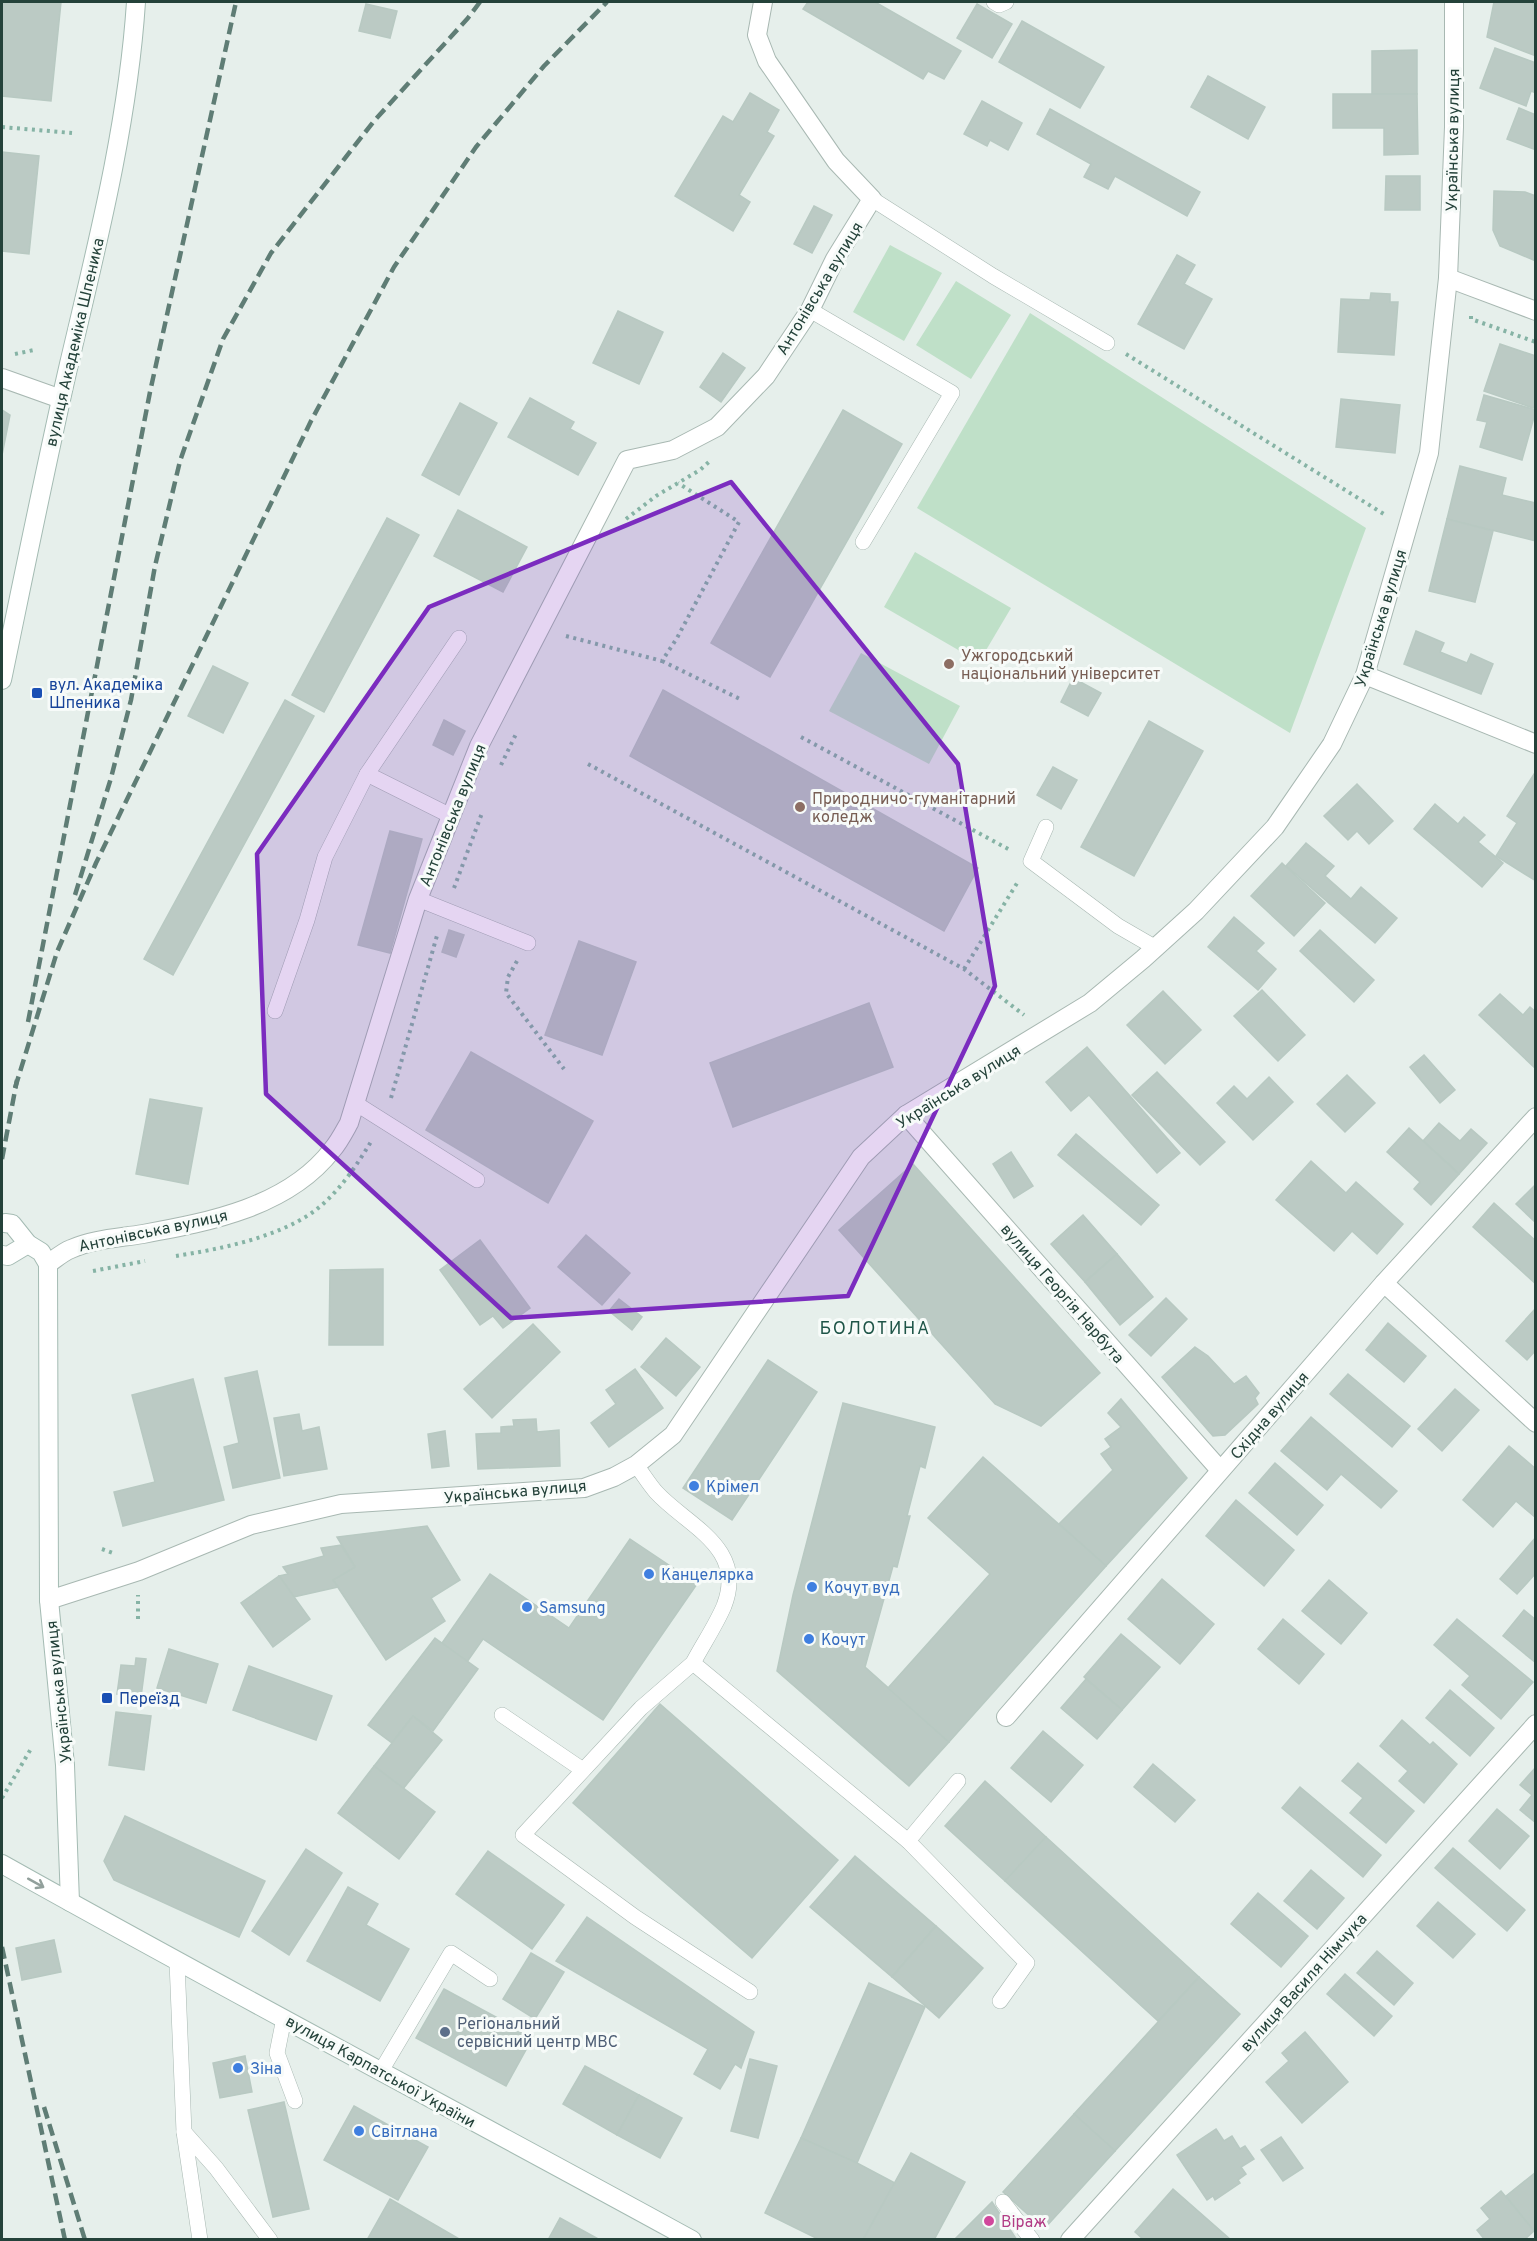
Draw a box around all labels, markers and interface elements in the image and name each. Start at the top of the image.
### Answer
street label: Українська вулиця [1443,68,1465,212]
street label: Антонівська вулиця [773,219,868,359]
street label: вулиця Академіка Шпеника [42,236,110,449]
street label: Українська вулиця [1351,547,1412,690]
place label: Ужгородський національний університет [961,647,1160,685]
marker: Ужгородський національний університет [942,657,956,671]
place label: вул. Академіка Шпеника [49,676,163,714]
marker: вул. Академіка Шпеника [30,686,44,700]
street label: Антонівська вулиця [416,741,492,890]
place label: Природничо-гуманітарний коледж [812,790,1016,828]
marker: Природничо-гуманітарний коледж [793,800,807,814]
street label: Українська вулиця [893,1041,1025,1134]
street label: Антонівська вулиця [77,1206,230,1258]
street label: вулиця Георгія Нарбута [995,1220,1128,1368]
district label: БОЛОТИНА [819,1318,931,1341]
street label: Східна вулиця [1227,1368,1314,1464]
street label: Українська вулиця [443,1477,587,1509]
place label: Крімел [706,1478,759,1498]
marker: Крімел [687,1479,701,1493]
place label: Канцелярка [661,1566,754,1586]
marker: Канцелярка [642,1567,656,1581]
place label: Кочут вуд [824,1579,900,1599]
marker: Кочут вуд [805,1580,819,1594]
place label: Samsung [539,1599,605,1619]
marker: Samsung [520,1600,534,1614]
street label: Українська вулиця [43,1620,77,1764]
place label: Кочут [821,1631,865,1651]
marker: Кочут [802,1632,816,1646]
place label: Переїзд [119,1690,180,1710]
marker: Переїзд [100,1691,114,1705]
one-way arrow [27,1877,44,1889]
street label: вулиця Василя Німчука [1237,1910,1372,2057]
street label: вулиця Карпатської України [282,2012,479,2133]
place label: Регіональний сервісний центр МВС [457,2015,618,2053]
marker: Регіональний сервісний центр МВС [438,2025,452,2039]
place label: Зіна [250,2060,282,2080]
marker: Зіна [231,2061,245,2075]
place label: Світлана [371,2123,438,2143]
marker: Світлана [352,2124,366,2138]
place label: Віраж [1001,2213,1047,2233]
marker: Віраж [982,2214,996,2228]

